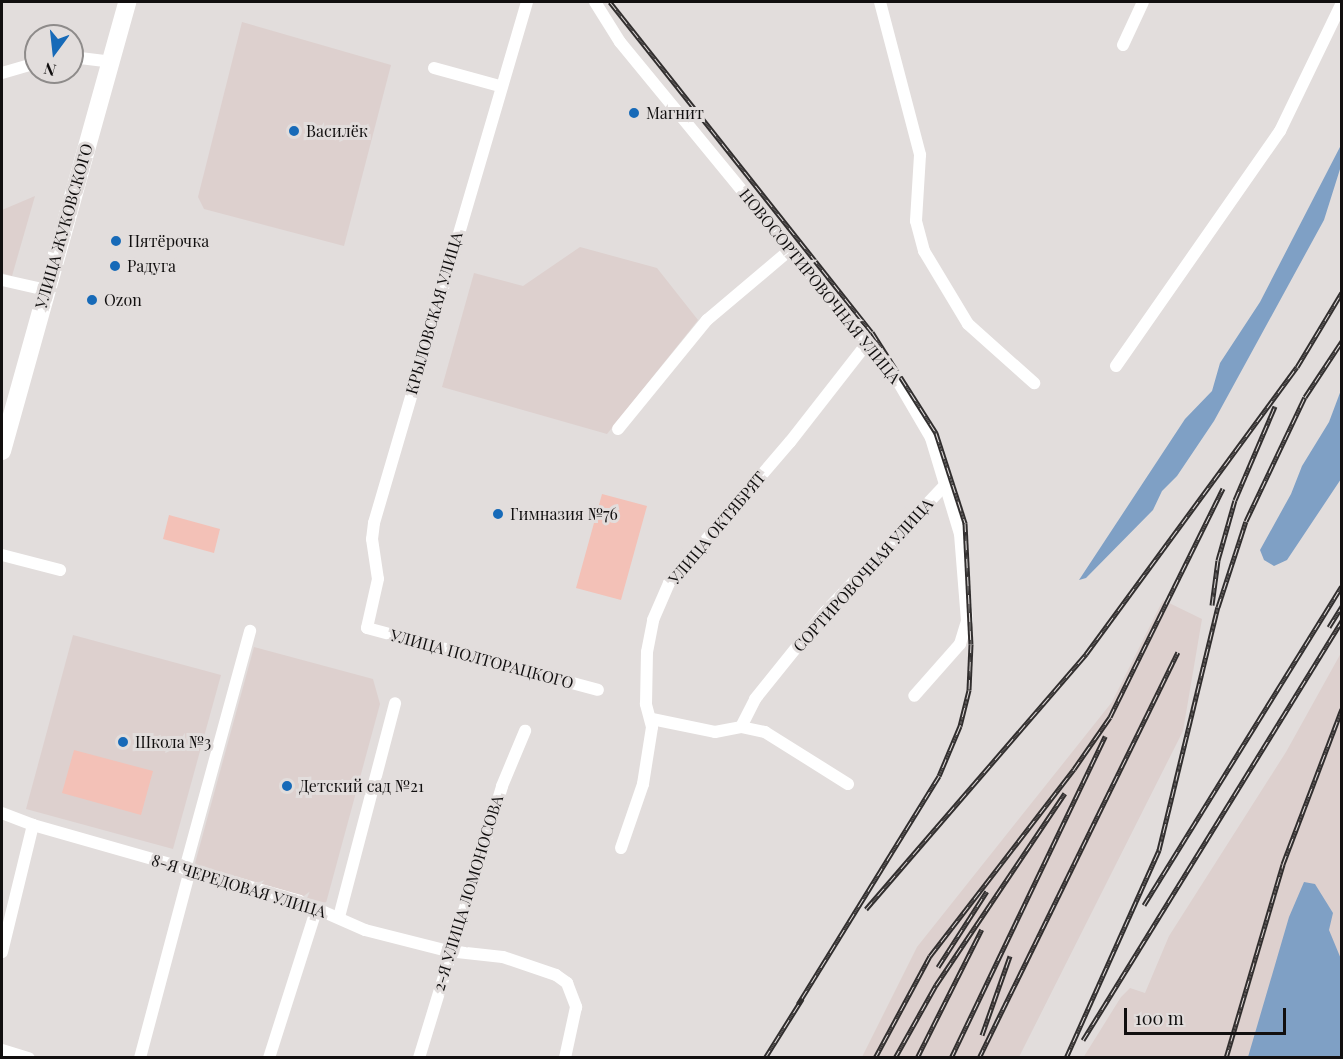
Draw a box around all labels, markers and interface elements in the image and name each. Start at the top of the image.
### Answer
north arrow [24,24,84,84]
text: N [41,58,58,82]
place label: Магнит [646,103,704,123]
marker: Магнит [627,106,641,120]
place label: Василёк [306,121,368,141]
marker: Василёк [287,124,301,138]
street label: УЛИЦА ЖУКОВСКОГО [31,141,97,311]
street label: НОВОСОРТИРОВОЧНАЯ УЛИЦА [735,185,905,387]
street label: КРЫЛОВСКАЯ УЛИЦА [402,229,466,397]
place label: Пятёрочка [128,231,209,251]
marker: Пятёрочка [109,234,123,248]
place label: Радуга [127,256,176,276]
marker: Радуга [108,259,122,273]
place label: Ozon [104,290,142,310]
marker: Ozon [85,293,99,307]
street label: УЛИЦА ОКТЯБРЯТ [664,468,770,588]
street label: СОРТИРОВОЧНАЯ УЛИЦА [789,494,937,656]
place label: Гимназия №76 [510,504,618,524]
marker: Гимназия №76 [491,507,505,521]
street label: УЛИЦА ПОЛТОРАЦКОГО [388,625,576,693]
place label: Школа №3 [135,732,211,752]
marker: Школа №3 [116,735,130,749]
place label: Детский сад №21 [299,776,424,796]
marker: Детский сад №21 [280,779,294,793]
street label: 2-Я УЛИЦА ЛОМОНОСОВА [429,793,507,993]
street label: 8-Я ЧЕРЕДОВАЯ УЛИЦА [149,850,329,922]
scale bar [1127,996,1289,1034]
text: 100 m [1135,1006,1184,1030]

